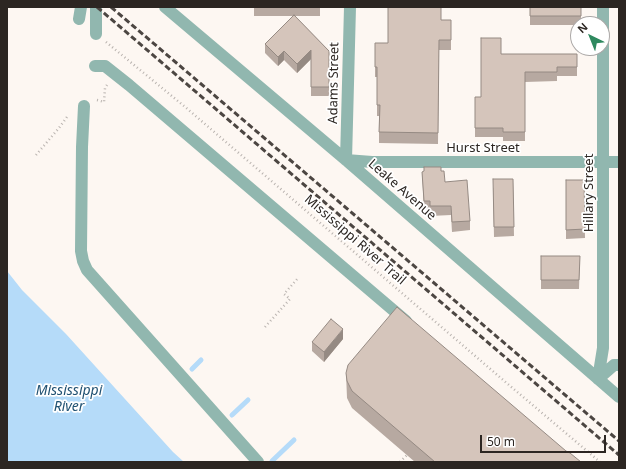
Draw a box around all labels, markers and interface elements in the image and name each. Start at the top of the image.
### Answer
north arrow [570,16,610,56]
text: N [574,19,591,36]
street label: Adams Street [325,42,343,124]
street label: Hurst Street [446,140,520,156]
street label: Hillary Street [581,154,597,232]
street label: Leake Avenue [365,156,439,224]
street label: Mississippi River Trail [301,192,409,288]
water label: Mississippi River [36,383,102,416]
scale bar [482,427,608,453]
text: 50 m [487,433,515,450]

